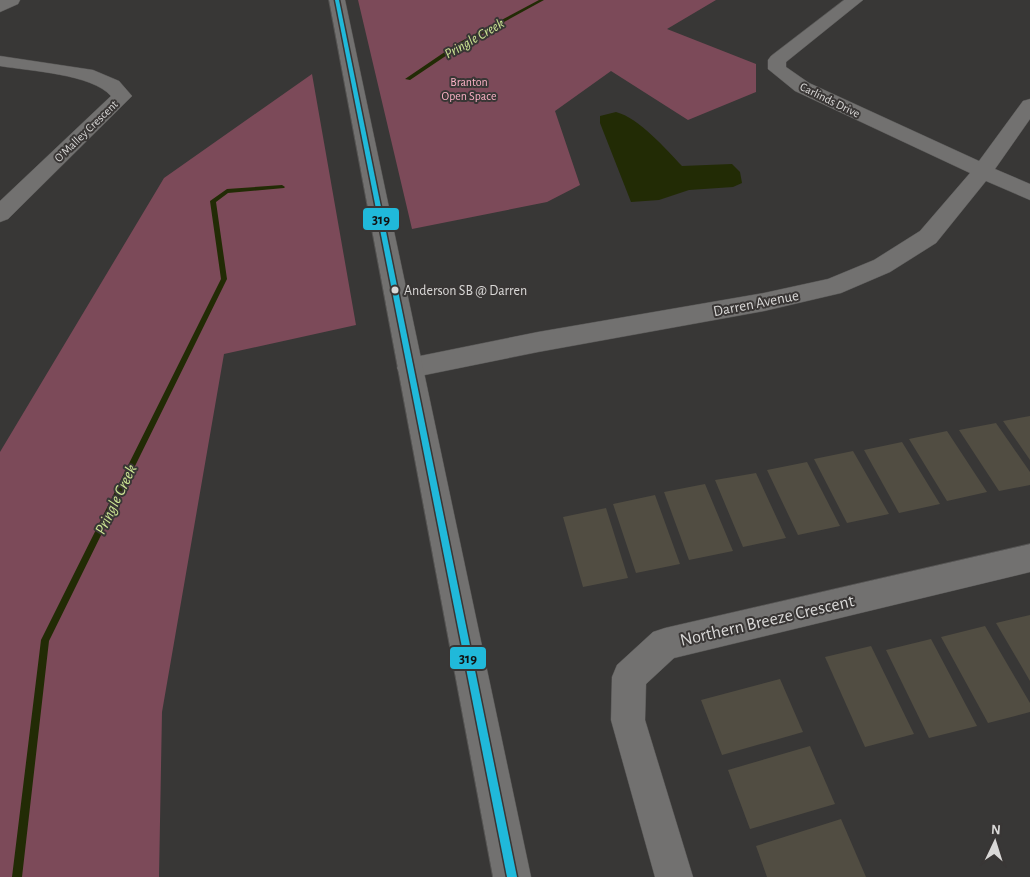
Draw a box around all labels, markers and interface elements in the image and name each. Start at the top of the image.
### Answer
water label: Pringle Creek [442,16,507,61]
park label: Branton Open Space [442,76,496,102]
street label: Carlinds Drive [798,80,862,120]
street label: O'Malley Crescent [52,98,121,165]
line badge: 319 [362,207,400,231]
text: 319 [372,213,390,227]
place label: Anderson SB @ Darren [404,284,527,298]
marker: Anderson SB @ Darren [390,285,400,295]
street label: Darren Avenue [712,288,800,319]
water label: Pringle Creek [92,462,140,537]
street label: Northern Breeze Crescent [678,592,856,650]
line badge: 319 [449,646,487,670]
text: 319 [459,652,477,666]
north arrow [970,817,1020,867]
text: N [990,823,1001,837]

